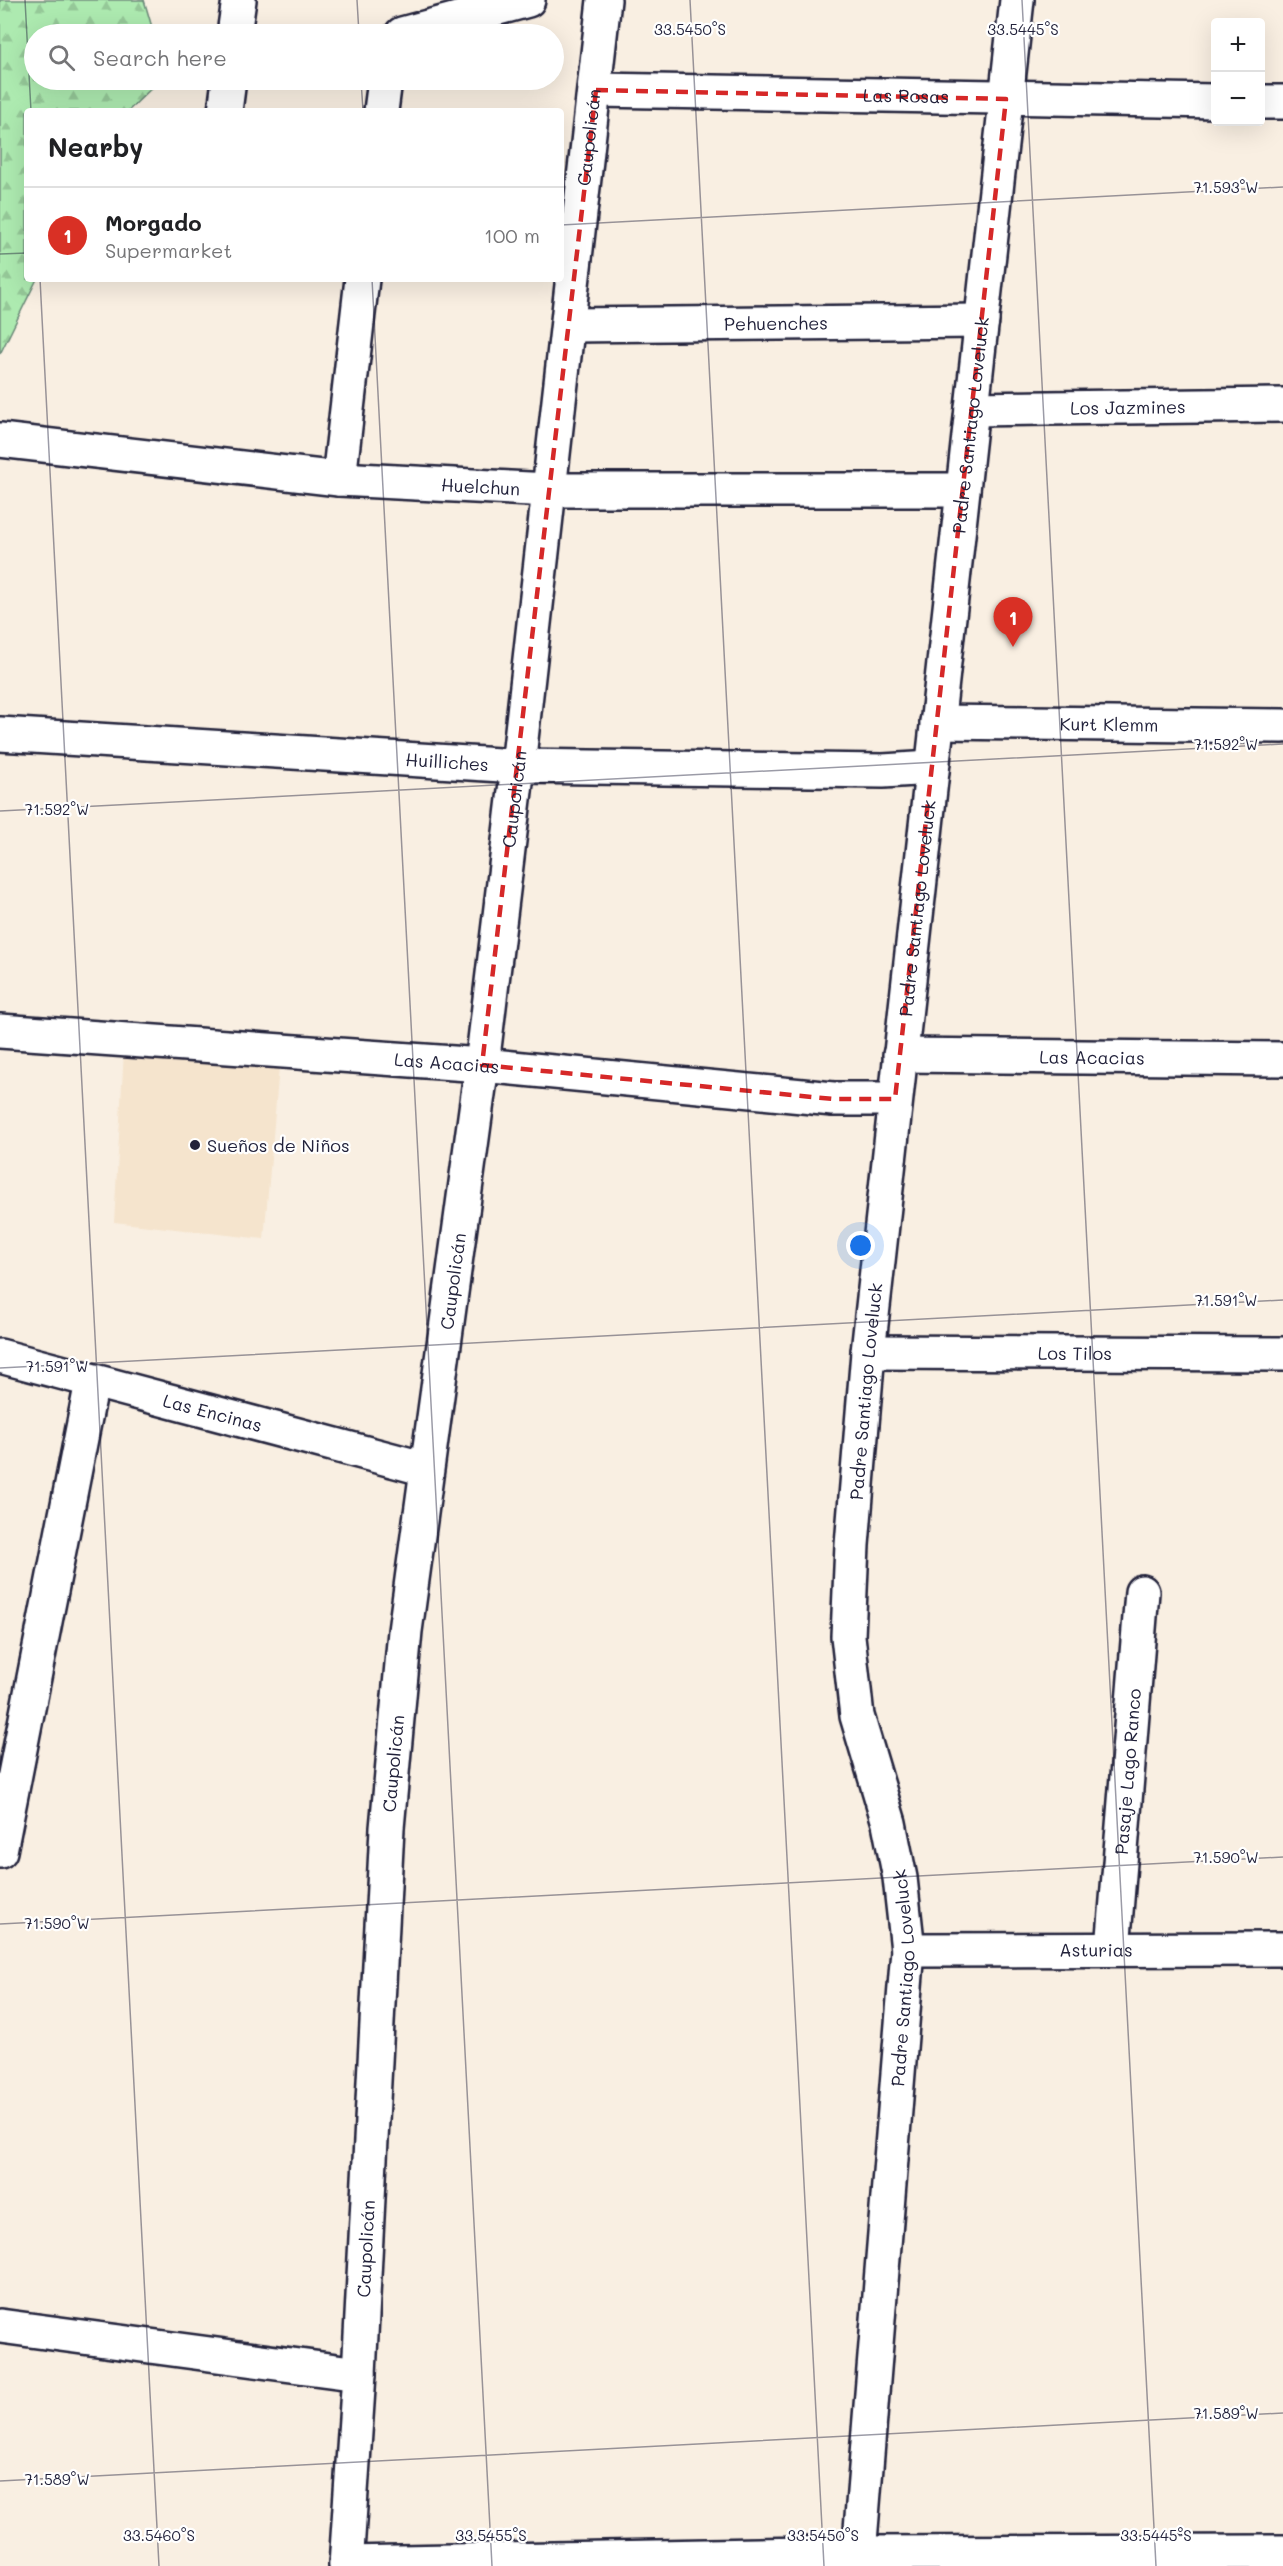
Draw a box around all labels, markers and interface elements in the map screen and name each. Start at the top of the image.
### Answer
map controls [1211,18,1265,126]
button: + [1211,18,1265,72]
text: 33.5450°S [654,19,726,39]
text: 33.5445°S [987,19,1059,39]
search box [24,24,564,90]
icon: search [45,41,78,74]
text: Search here [93,43,227,72]
button: − [1211,72,1265,126]
street label: Las Rosas [863,83,949,108]
street label: Caupolicán [571,87,606,187]
text: Nearby [48,130,143,164]
text: 71.593°W [1194,177,1258,197]
text: Morgado [105,208,202,237]
text: 1 [63,222,72,248]
text: 100 m [484,222,540,248]
text: Supermarket [105,237,232,263]
street label: Pehuenches [724,310,828,336]
street label: Padre Santiago Loveluck [946,315,994,535]
street label: Los Jazmines [1070,394,1186,420]
street label: Huelchun [441,472,521,500]
pin: 1 [994,598,1032,647]
street label: Kurt Klemm [1059,711,1159,737]
text: 71.592°W [1194,734,1258,754]
street label: Huilliches [405,747,490,776]
street label: Caupolicán [496,749,532,849]
text: 71.592°W [25,799,89,819]
street label: Padre Santiago Loveluck [893,799,941,1018]
street label: Las Acacias [1039,1044,1145,1070]
street label: Las Acacias [393,1047,501,1079]
place label: Sueños de Niños [207,1133,350,1157]
marker: Sueños de Niños [188,1138,202,1152]
street label: Caupolicán [434,1231,471,1331]
your location [846,1231,875,1260]
street label: Padre Santiago Loveluck [844,1282,888,1501]
text: 71.591°W [1195,1290,1257,1310]
street label: Los Tilos [1038,1341,1112,1365]
text: 71.591°W [26,1356,88,1376]
street label: Las Encinas [160,1388,265,1437]
street label: Pasaje Lago Ranco [1109,1687,1146,1856]
street label: Caupolicán [377,1714,409,1813]
text: 71.590°W [1193,1847,1259,1867]
street label: Padre Santiago Loveluck [885,1867,920,2088]
text: 71.590°W [24,1913,90,1933]
street label: Asturias [1059,1937,1133,1962]
street label: Caupolicán [351,2199,380,2298]
text: 71.589°W [1193,2403,1259,2423]
text: 71.589°W [24,2469,90,2489]
text: 33.5460°S [123,2525,195,2545]
text: 33.5455°S [455,2525,527,2545]
text: 33.5450°S [787,2525,859,2545]
text: 33.5445°S [1120,2525,1192,2545]

